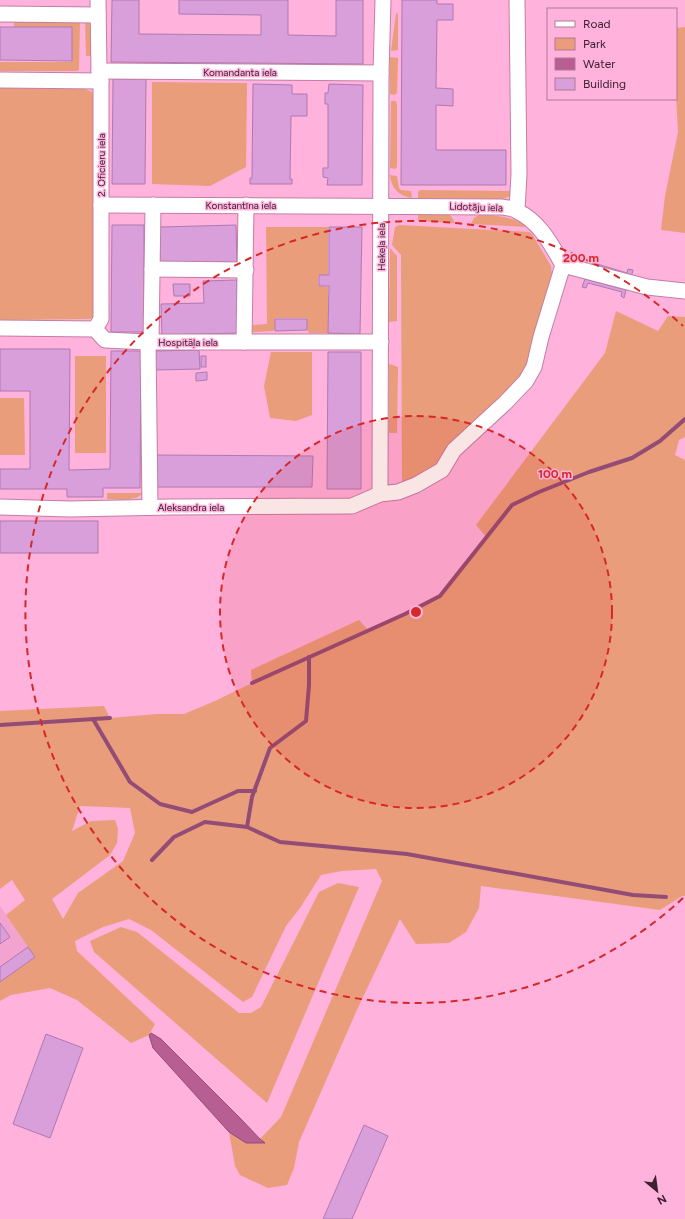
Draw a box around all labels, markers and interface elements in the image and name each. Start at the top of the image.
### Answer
legend [547,8,677,100]
text: Road [583,17,611,31]
text: Park [583,37,606,51]
text: Water [583,57,615,71]
street label: Komandanta iela [203,66,277,79]
text: Building [583,77,626,91]
street label: 2. Oficieru iela [95,133,108,197]
street label: Konstantīna iela [206,199,276,212]
street label: Lidotāju iela [449,200,503,214]
street label: Hekeļa iela [375,223,388,271]
text: 200 m [563,251,599,265]
street label: Hospitāļa iela [158,336,218,349]
text: 100 m [538,467,572,481]
street label: Aleksandra iela [158,501,224,514]
centre of rings [409,605,423,619]
north arrow [637,1171,677,1211]
text: N [655,1192,668,1207]

